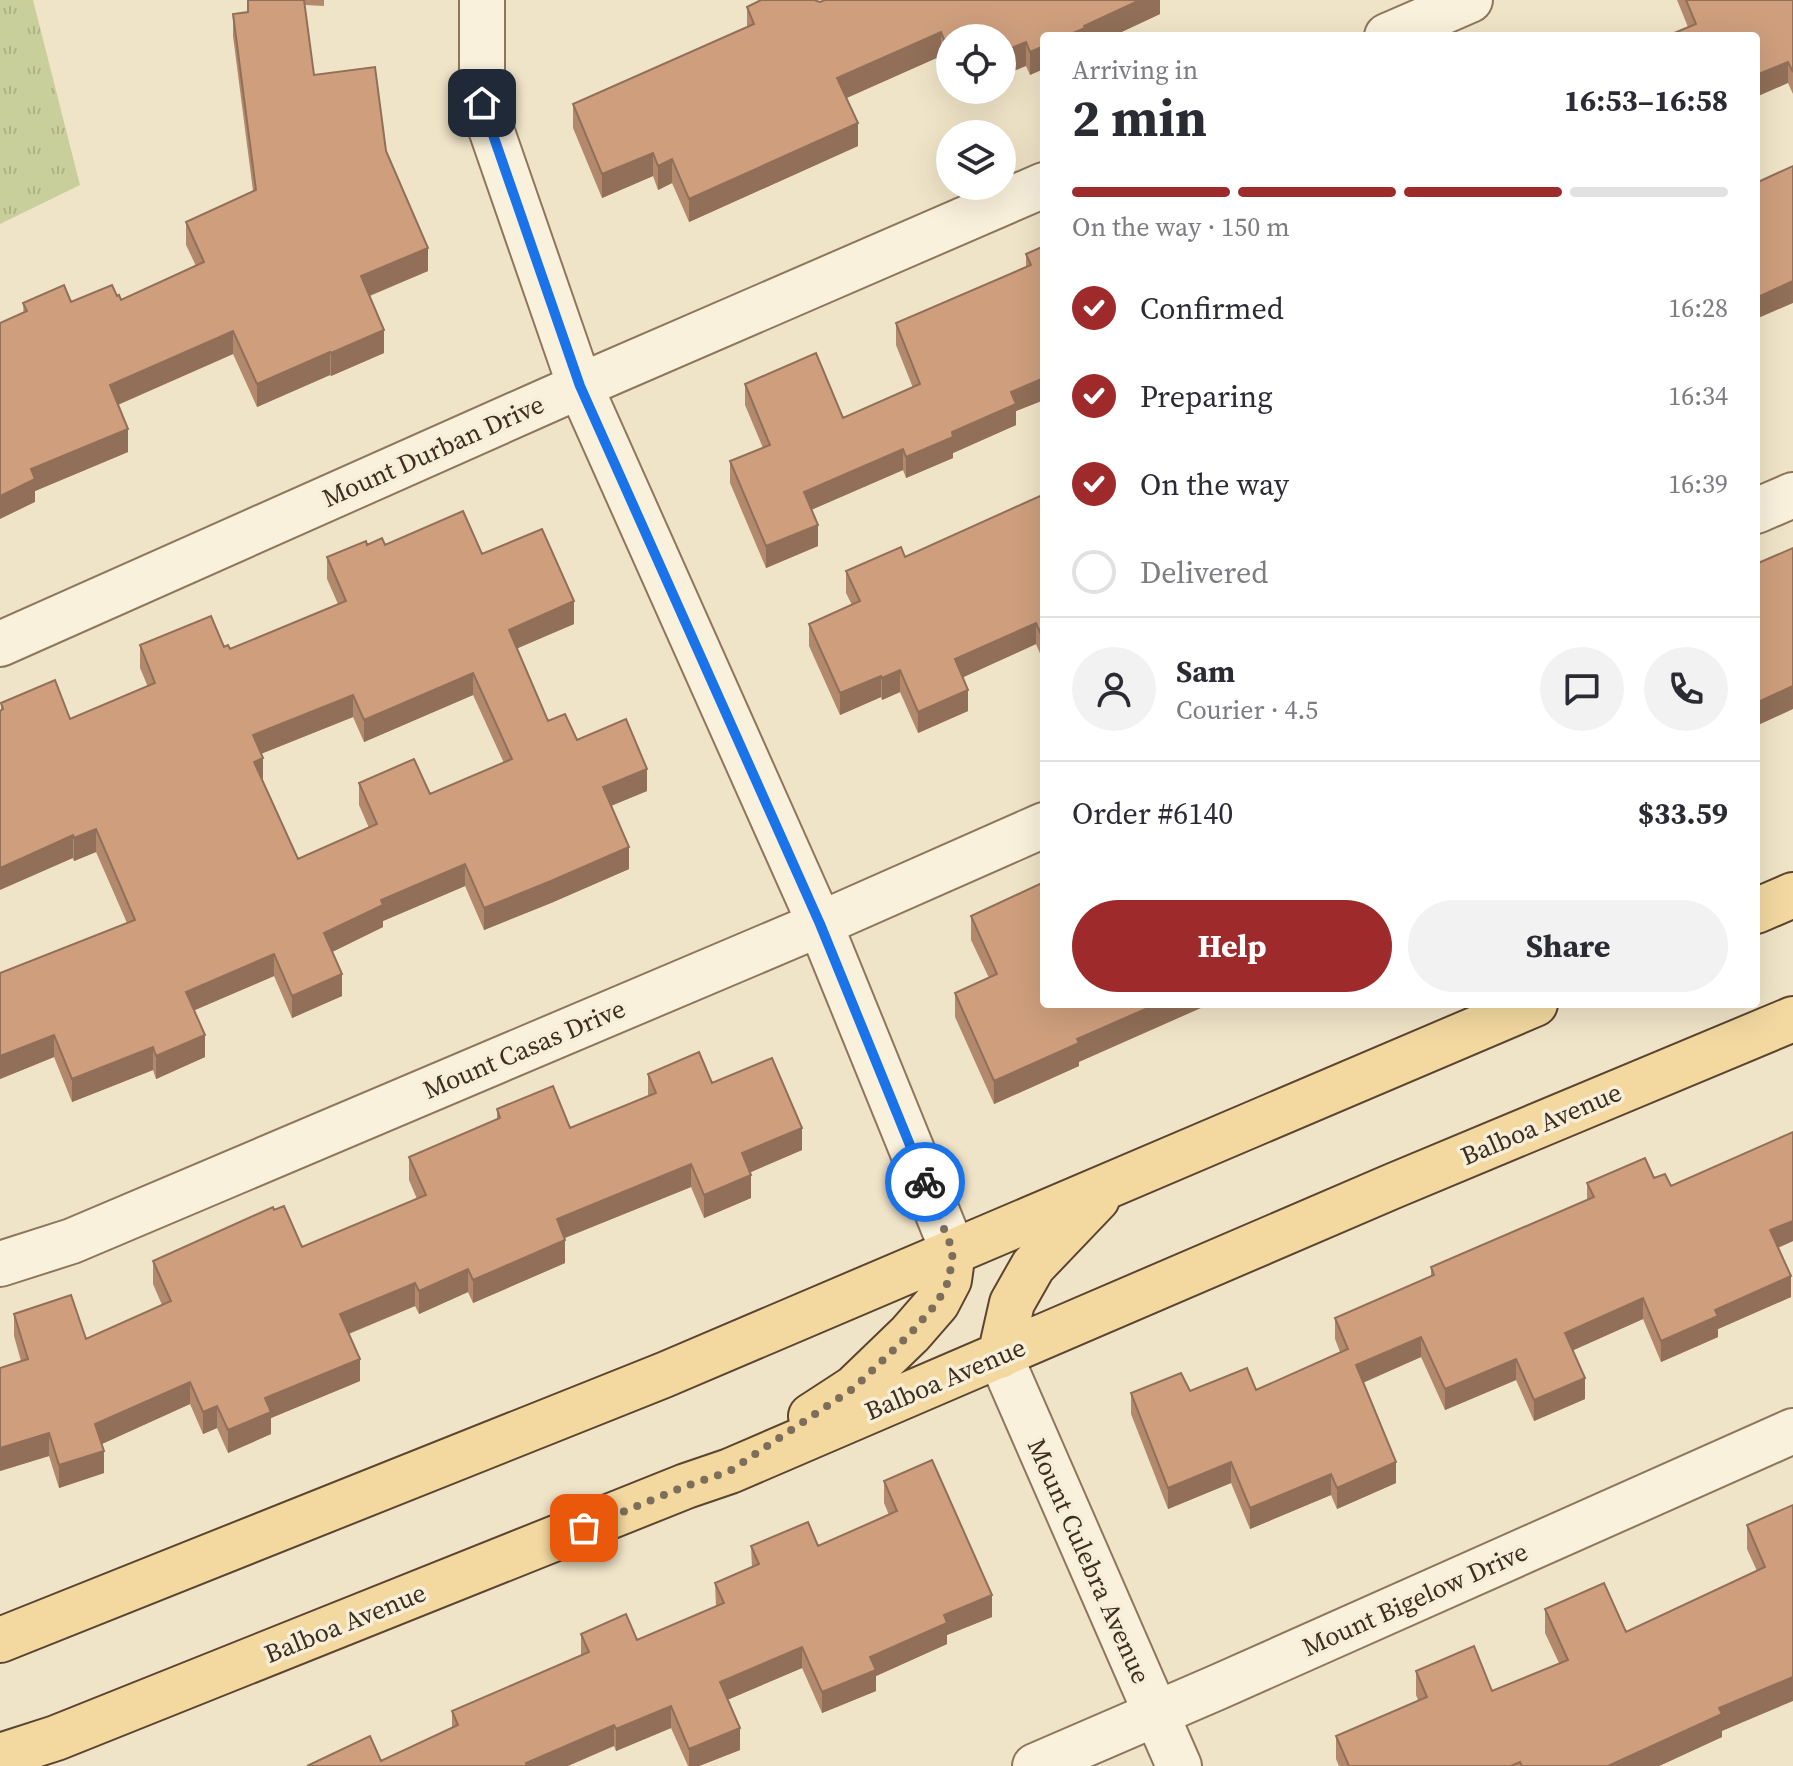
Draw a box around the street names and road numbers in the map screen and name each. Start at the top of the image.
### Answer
street label: Mount Durban Drive [316,386,550,516]
street label: Mount Casas Drive [417,990,631,1108]
street label: Balboa Avenue [1455,1074,1627,1174]
street label: Balboa Avenue [859,1329,1031,1429]
street label: Mount Culebra Avenue [1019,1433,1159,1689]
street label: Mount Bigelow Drive [1297,1533,1533,1665]
street label: Balboa Avenue [259,1574,431,1672]

